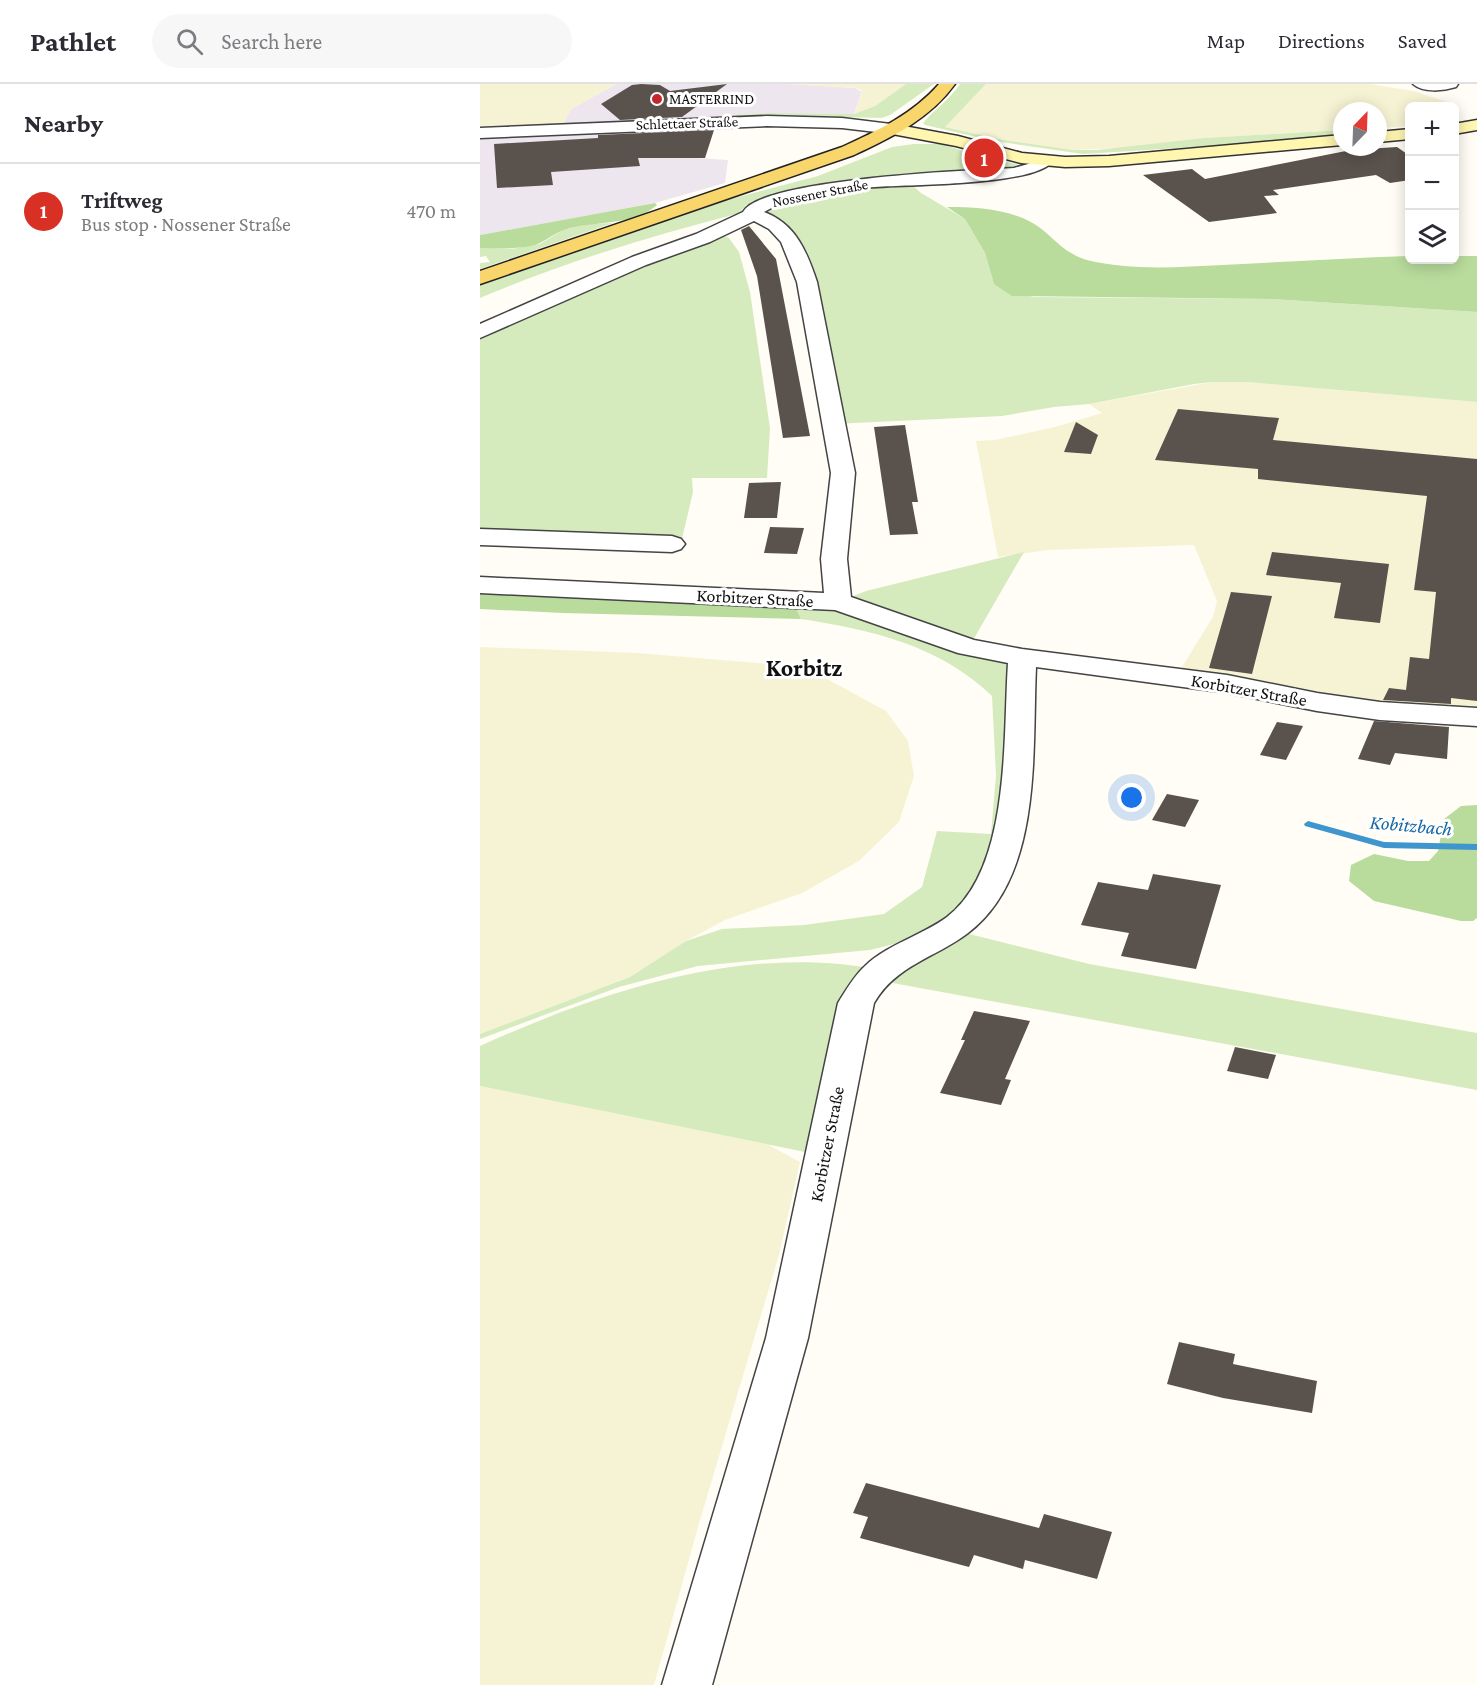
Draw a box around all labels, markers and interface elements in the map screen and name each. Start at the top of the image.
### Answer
search box [152,14,572,68]
icon: search [173,25,206,58]
text: Pathlet [30,26,116,57]
text: Search here [221,29,322,54]
text: Map [1207,29,1245,53]
text: Directions [1278,29,1365,53]
text: Saved [1398,29,1447,53]
place label: MASTERRIND [669,91,754,107]
marker: MASTERRIND [650,92,664,106]
north arrow [1333,102,1387,156]
map controls [1405,102,1459,264]
button: + [1405,102,1459,156]
text: Nearby [24,109,103,138]
street label: Schlettaer Straße [636,113,739,133]
pin: 1 [964,136,1004,181]
button: − [1405,156,1459,210]
street label: Nossener Straße [771,176,870,210]
text: Triftweg [81,188,163,213]
text: 1 [40,200,47,222]
text: 470 m [406,200,456,222]
button: layers [1405,210,1459,264]
text: Bus stop · Nossener Straße [81,213,291,235]
street label: Korbitzer Straße [696,585,814,611]
district label: Korbitz [766,654,842,681]
street label: Korbitzer Straße [1190,670,1309,710]
your location [1117,783,1146,812]
water label: Kobitzbach [1369,810,1453,840]
street label: Korbitzer Straße [806,1084,848,1203]

